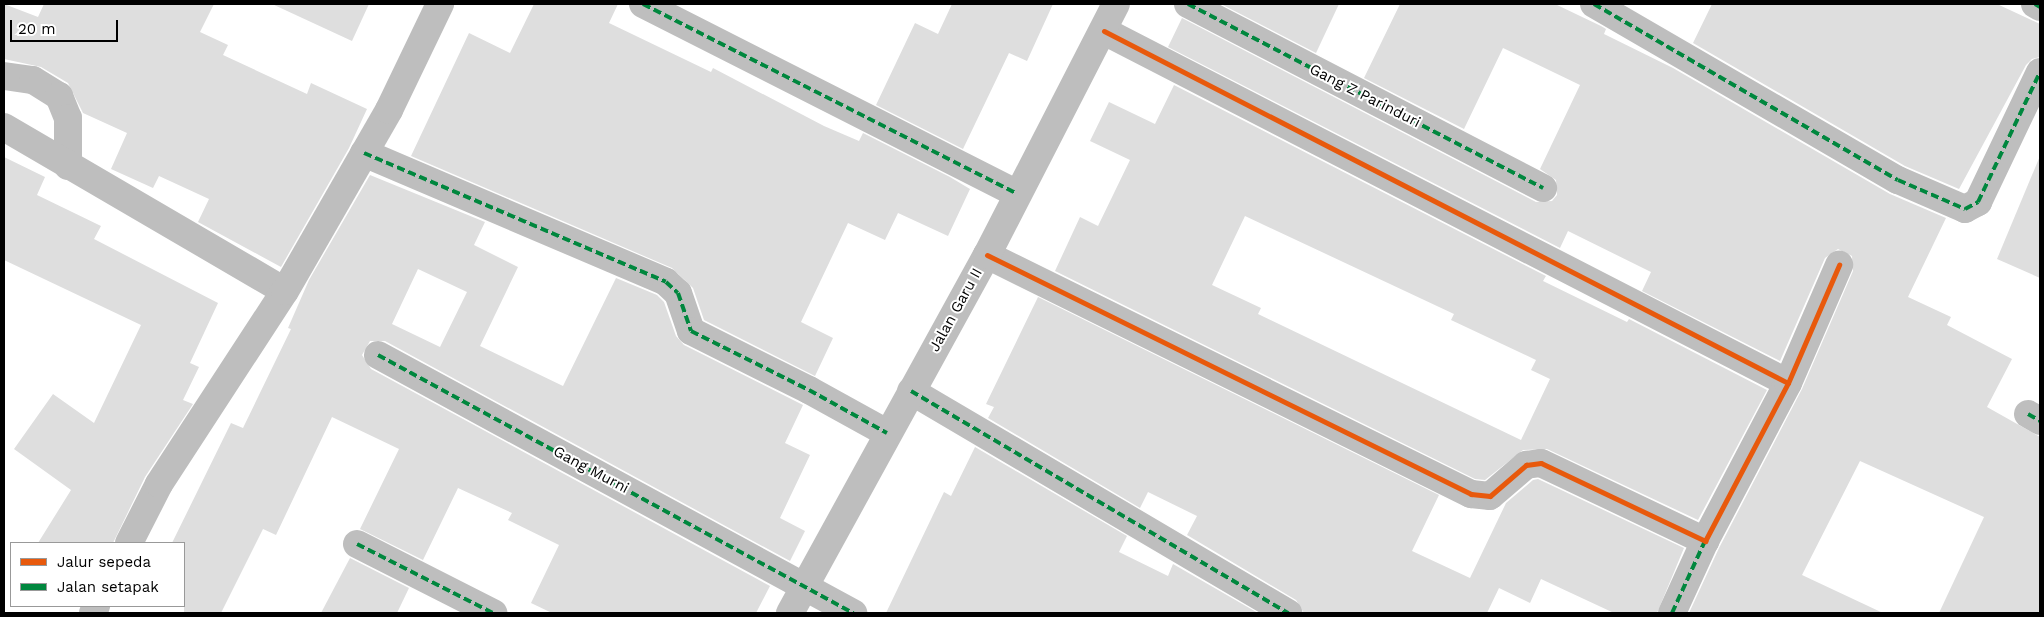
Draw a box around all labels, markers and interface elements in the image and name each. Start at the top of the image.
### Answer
scale bar [12,10,120,42]
text: 20 m [18,20,56,38]
street label: Gang Z Parinduri [1307,60,1423,132]
street label: Jalan Garu II [926,265,986,355]
street label: Gang Murni [550,443,632,497]
legend [10,542,185,607]
text: Jalur sepeda [57,553,151,571]
text: Jalan setapak [57,578,159,596]

